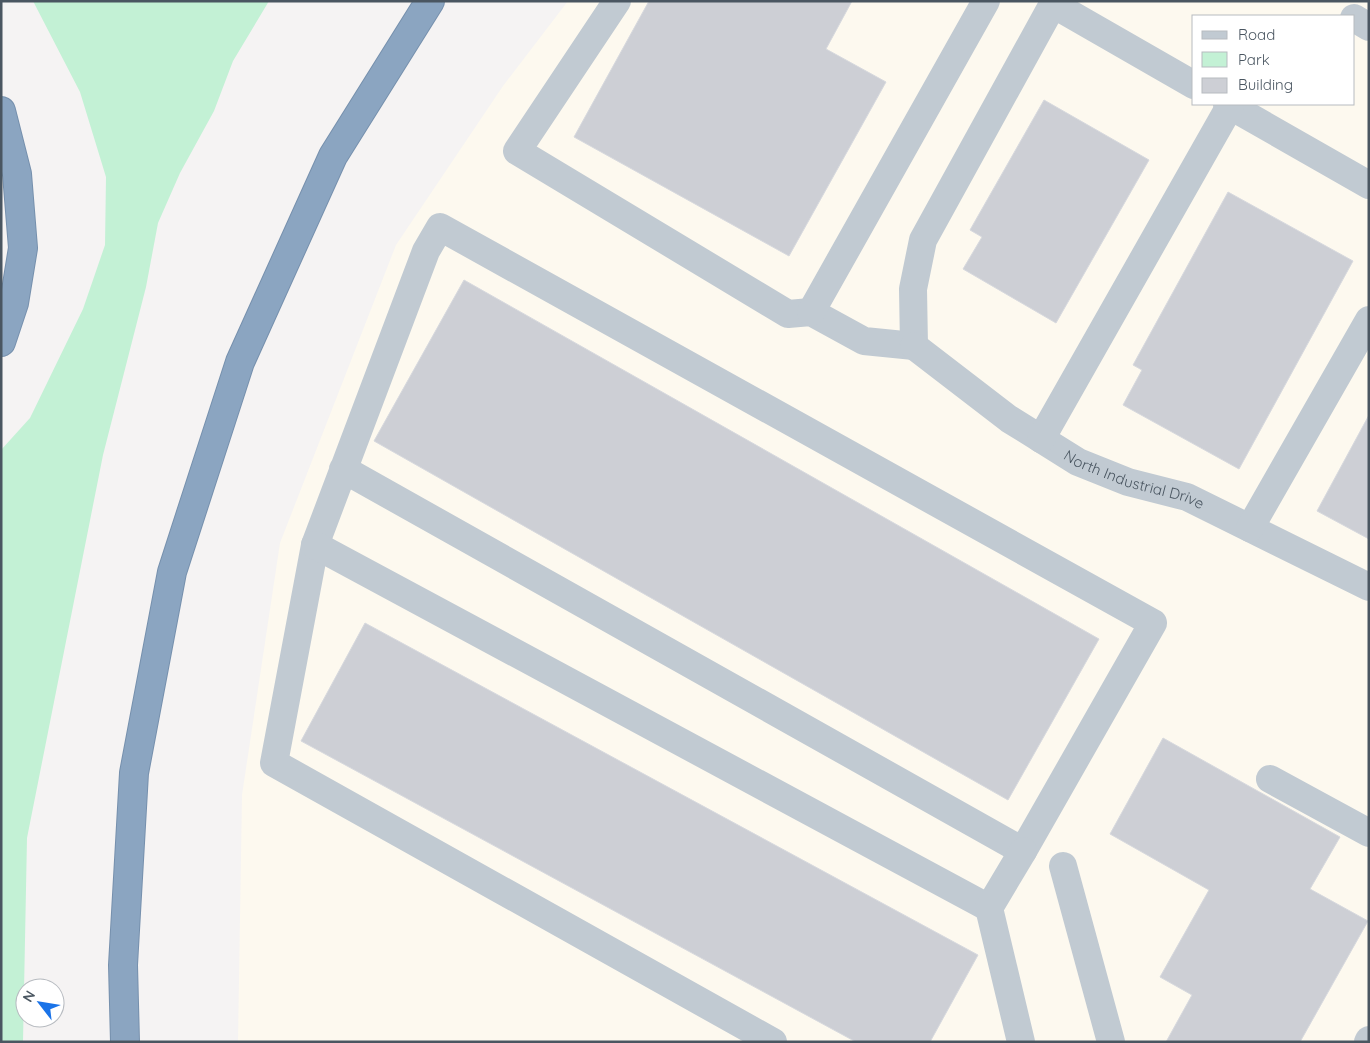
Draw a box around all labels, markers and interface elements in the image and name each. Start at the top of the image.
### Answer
legend [1192,15,1355,105]
text: Road [1238,25,1275,44]
text: Park [1238,50,1270,69]
text: Building [1238,75,1293,94]
street label: North Industrial Drive [1061,446,1208,513]
north arrow [15,978,65,1028]
text: N [18,987,39,1005]

